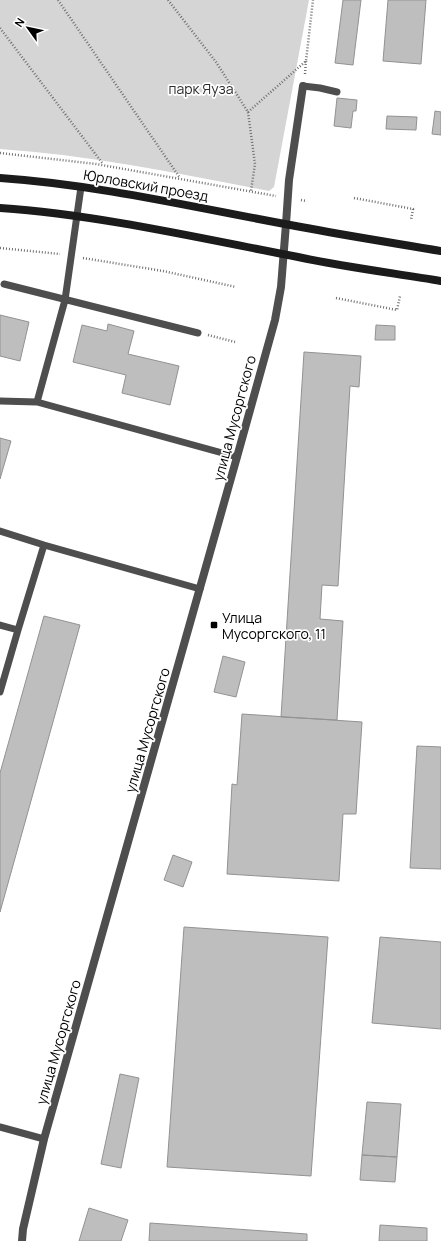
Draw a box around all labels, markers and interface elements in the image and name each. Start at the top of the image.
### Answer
north arrow [8,8,48,48]
text: N [11,15,28,30]
park label: парк Яуза [169,79,233,98]
street label: Юрловский проезд [82,165,210,205]
street label: улица Мусоргского [208,353,260,483]
place label: Улица Мусоргского, 11 [222,608,326,643]
marker: Улица Мусоргского, 11 [209,620,219,630]
street label: улица Мусоргского [120,665,174,795]
street label: улица Мусоргского [31,977,85,1107]

